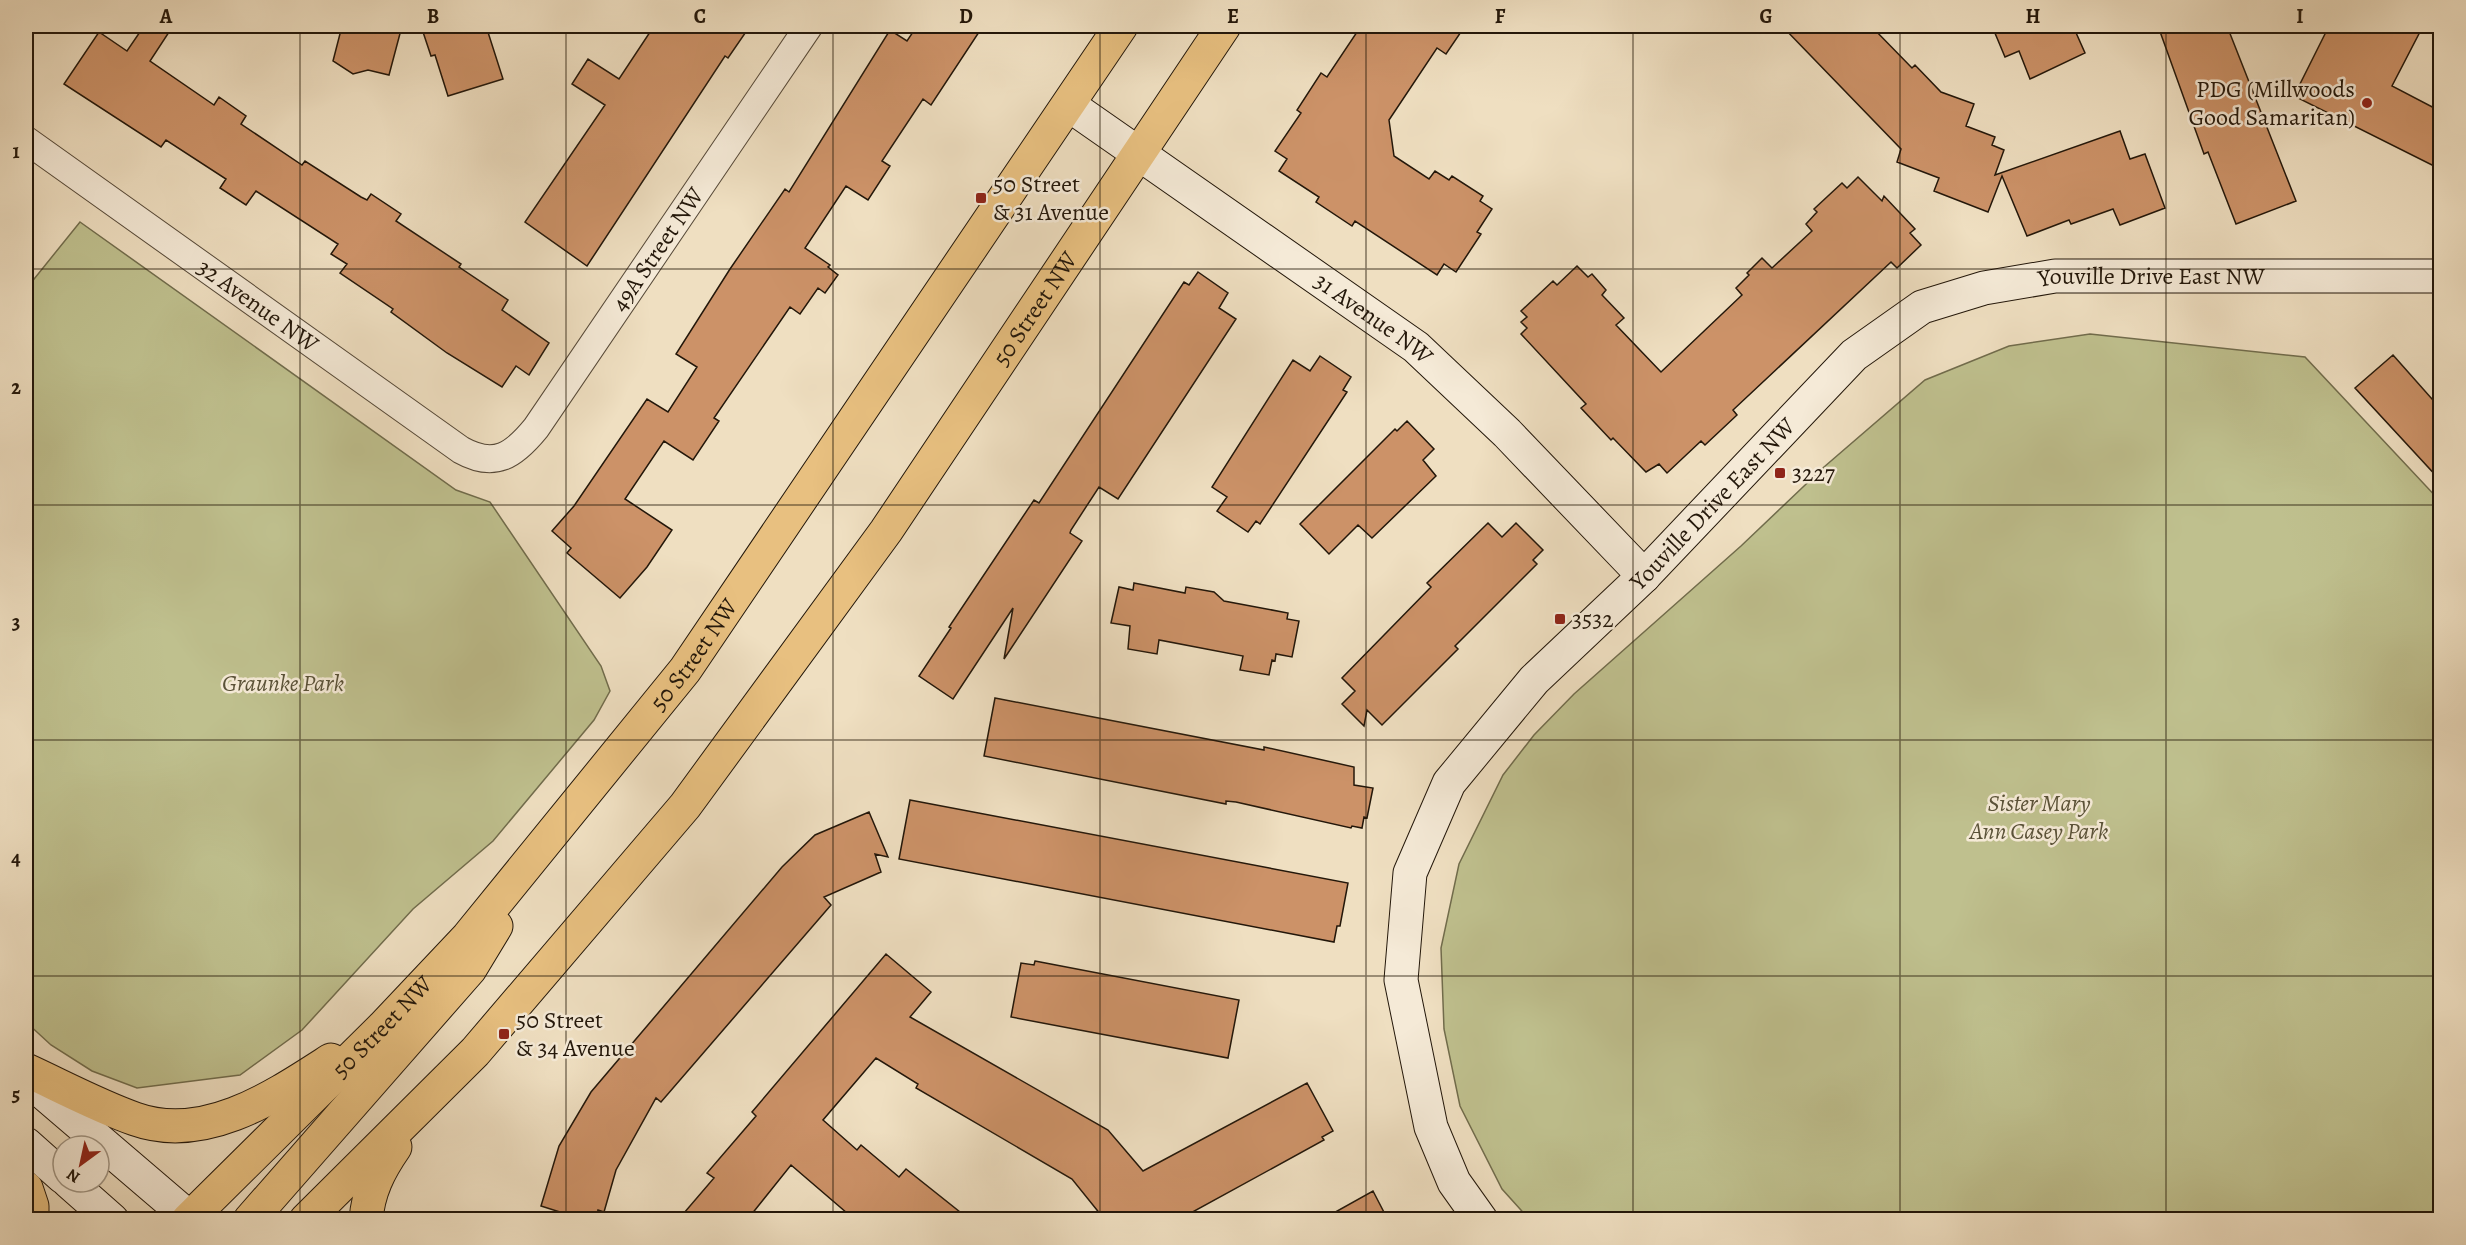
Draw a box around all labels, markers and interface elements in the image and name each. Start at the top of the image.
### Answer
text: A [159,3,173,30]
text: B [427,3,439,30]
text: C [694,3,706,30]
text: D [959,3,973,30]
text: E [1227,3,1239,30]
text: F [1495,3,1506,30]
text: G [1759,3,1773,30]
text: H [2026,3,2041,30]
text: I [2296,3,2304,30]
place label: PDG (Millwoods Good Samaritan) [2189,73,2355,133]
marker: PDG (Millwoods Good Samaritan) [2360,96,2374,110]
text: 1 [12,138,20,165]
place label: 50 Street & 31 Avenue [993,168,1109,228]
street label: 49A Street NW [604,180,711,318]
marker: 50 Street & 31 Avenue [974,191,988,205]
street label: 50 Street NW [985,245,1085,372]
street label: 32 Avenue NW [191,251,326,360]
street label: Youville Drive East NW [2034,260,2266,295]
street label: 31 Avenue NW [1308,265,1441,372]
text: 2 [11,374,21,401]
street label: Youville Drive East NW [1622,410,1803,598]
place label: 3227 [1792,457,1836,489]
marker: 3227 [1773,466,1787,480]
street label: 50 Street NW [642,591,745,717]
place label: 3532 [1572,603,1614,635]
text: 3 [12,609,20,636]
marker: 3532 [1553,612,1567,626]
park label: Graunke Park [222,667,344,699]
park label: Sister Mary Ann Casey Park [1968,787,2109,847]
text: 4 [11,845,21,872]
street label: 50 Street NW [325,968,440,1085]
place label: 50 Street & 34 Avenue [516,1004,635,1064]
marker: 50 Street & 34 Avenue [497,1027,511,1041]
text: 5 [12,1081,20,1108]
north arrow [51,1134,111,1194]
text: N [62,1163,84,1188]

